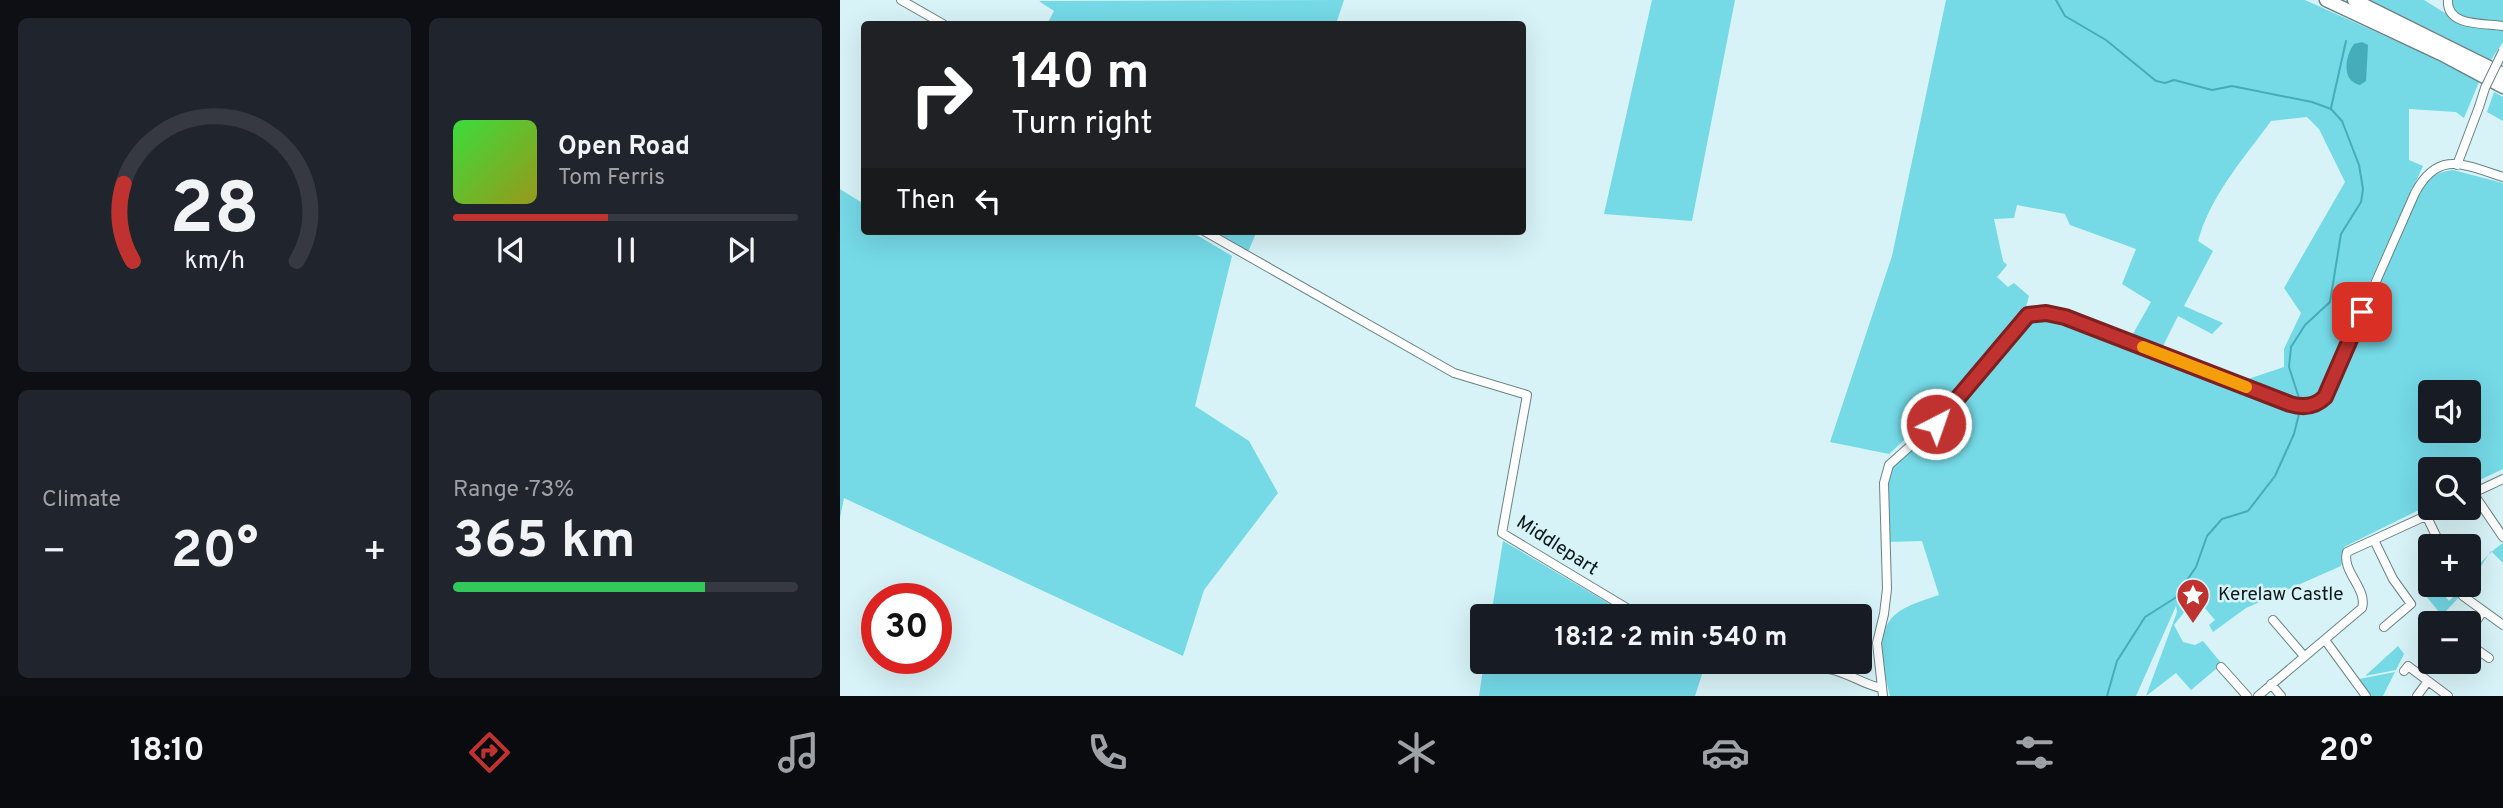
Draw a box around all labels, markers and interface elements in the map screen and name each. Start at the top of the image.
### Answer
text: 140 m [1011,44,1150,106]
icon: right [896,49,987,140]
text: Turn right [1011,105,1153,145]
text: Open Road [558,131,690,164]
text: Tom Ferris [558,164,665,193]
text: 28 [169,167,260,259]
icon: left [969,182,1007,220]
text: Then [896,185,955,218]
icon: previous [492,231,530,269]
icon: pause [607,231,645,269]
icon: next [722,231,760,269]
text: km/h [184,246,245,278]
pin [2332,282,2392,342]
icon: arrive [2343,293,2381,331]
map controls [2418,380,2481,674]
button: sound [2418,380,2481,443]
position arrow [1899,387,1973,461]
button: search [2418,457,2481,520]
text: Range · 73% [453,476,574,505]
text: Climate [42,486,121,515]
text: 365 km [453,510,636,576]
street label: Middlepart [1511,511,1603,581]
text: 20° [171,520,258,586]
text: − [42,529,67,578]
text: + [362,529,387,578]
button: + [2418,534,2481,597]
place icon: Kerelaw Castle [2174,576,2212,625]
speed limit sign: 30 [861,583,952,674]
place label: Kerelaw Castle [2218,583,2343,607]
button: − [2418,611,2481,674]
text: 18:12 · 2 min · 540 m [1555,622,1787,655]
icon: directions [465,728,514,777]
icon: music [774,728,823,777]
icon: phone [1083,728,1132,777]
icon: climate [1392,728,1441,777]
icon: car [1701,728,1750,777]
icon: filters [2010,728,2059,777]
text: 18:10 [130,732,205,772]
text: 20° [2319,732,2373,772]

